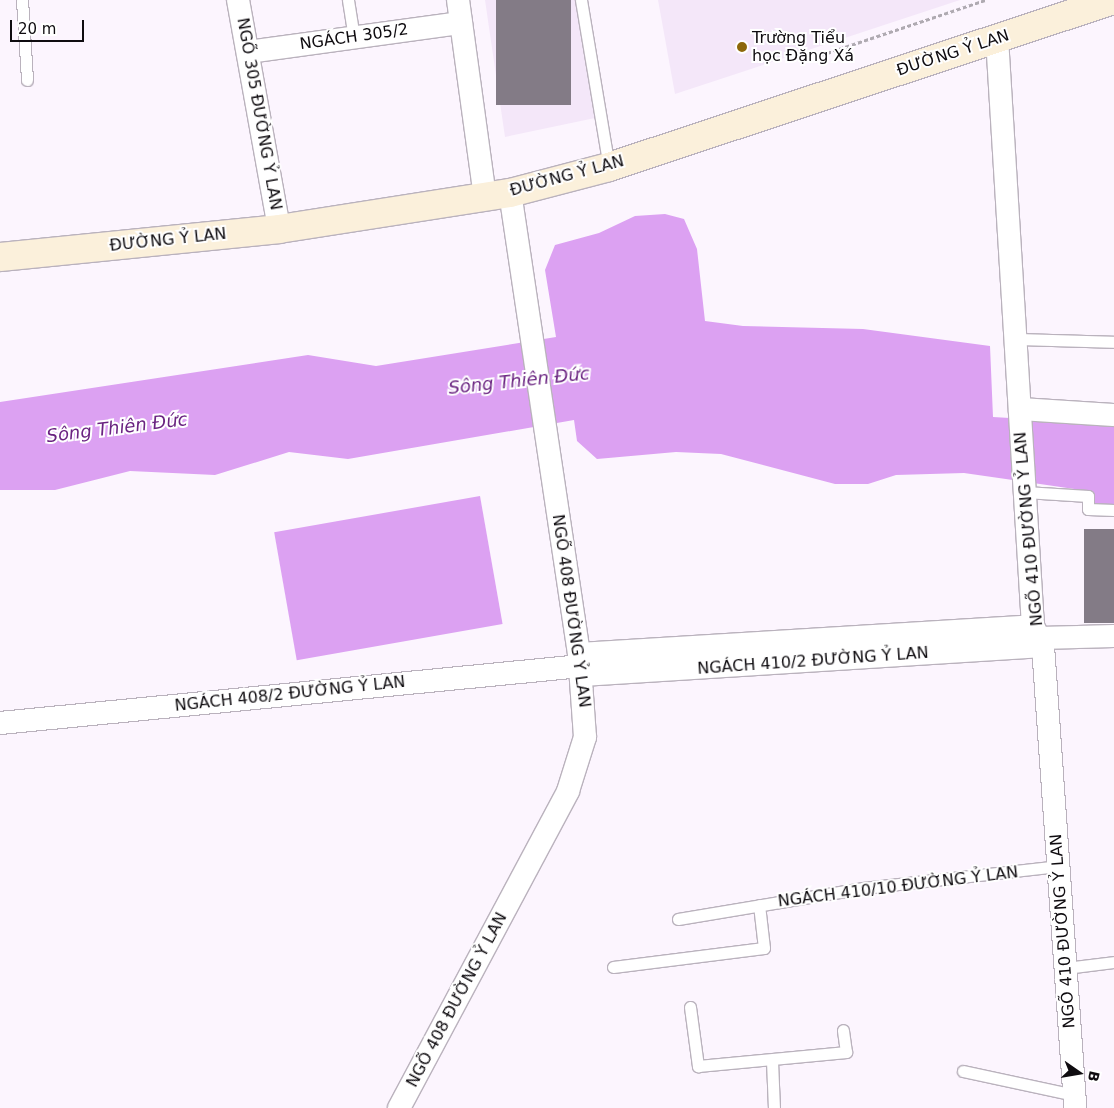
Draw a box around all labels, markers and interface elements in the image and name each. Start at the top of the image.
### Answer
scale bar [12,10,86,42]
street label: NGÕ 305 ĐƯỜNG Ỷ LAN [233,16,285,212]
text: 20 m [18,20,56,38]
street label: NGÁCH 305/2 [298,20,410,54]
street label: ĐƯỜNG Ỷ LAN [894,26,1012,80]
place label: Trường Tiểu học Đặng Xá [752,28,854,66]
marker: Trường Tiểu học Đặng Xá [736,41,748,53]
street label: ĐƯỜNG Ỷ LAN [508,152,626,200]
street label: ĐƯỜNG Ỷ LAN [109,224,227,256]
water label: Sông Thiên Đức [447,363,591,399]
water label: Sông Thiên Đức [45,409,189,447]
street label: NGÕ 410 ĐƯỜNG Ỷ LAN [1011,431,1047,627]
street label: NGÕ 408 ĐƯỜNG Ỷ LAN [548,513,594,709]
street label: NGÁCH 410/2 ĐƯỜNG Ỷ LAN [697,643,929,679]
street label: NGÁCH 408/2 ĐƯỜNG Ỷ LAN [174,672,406,716]
street label: NGÕ 410 ĐƯỜNG Ỷ LAN [1047,833,1079,1029]
street label: NGÁCH 410/10 ĐƯỜNG Ỷ LAN [777,863,1019,911]
street label: NGÕ 408 ĐƯỜNG Ỷ LAN [403,909,511,1091]
north arrow [1054,1048,1104,1098]
text: B [1085,1069,1103,1083]

